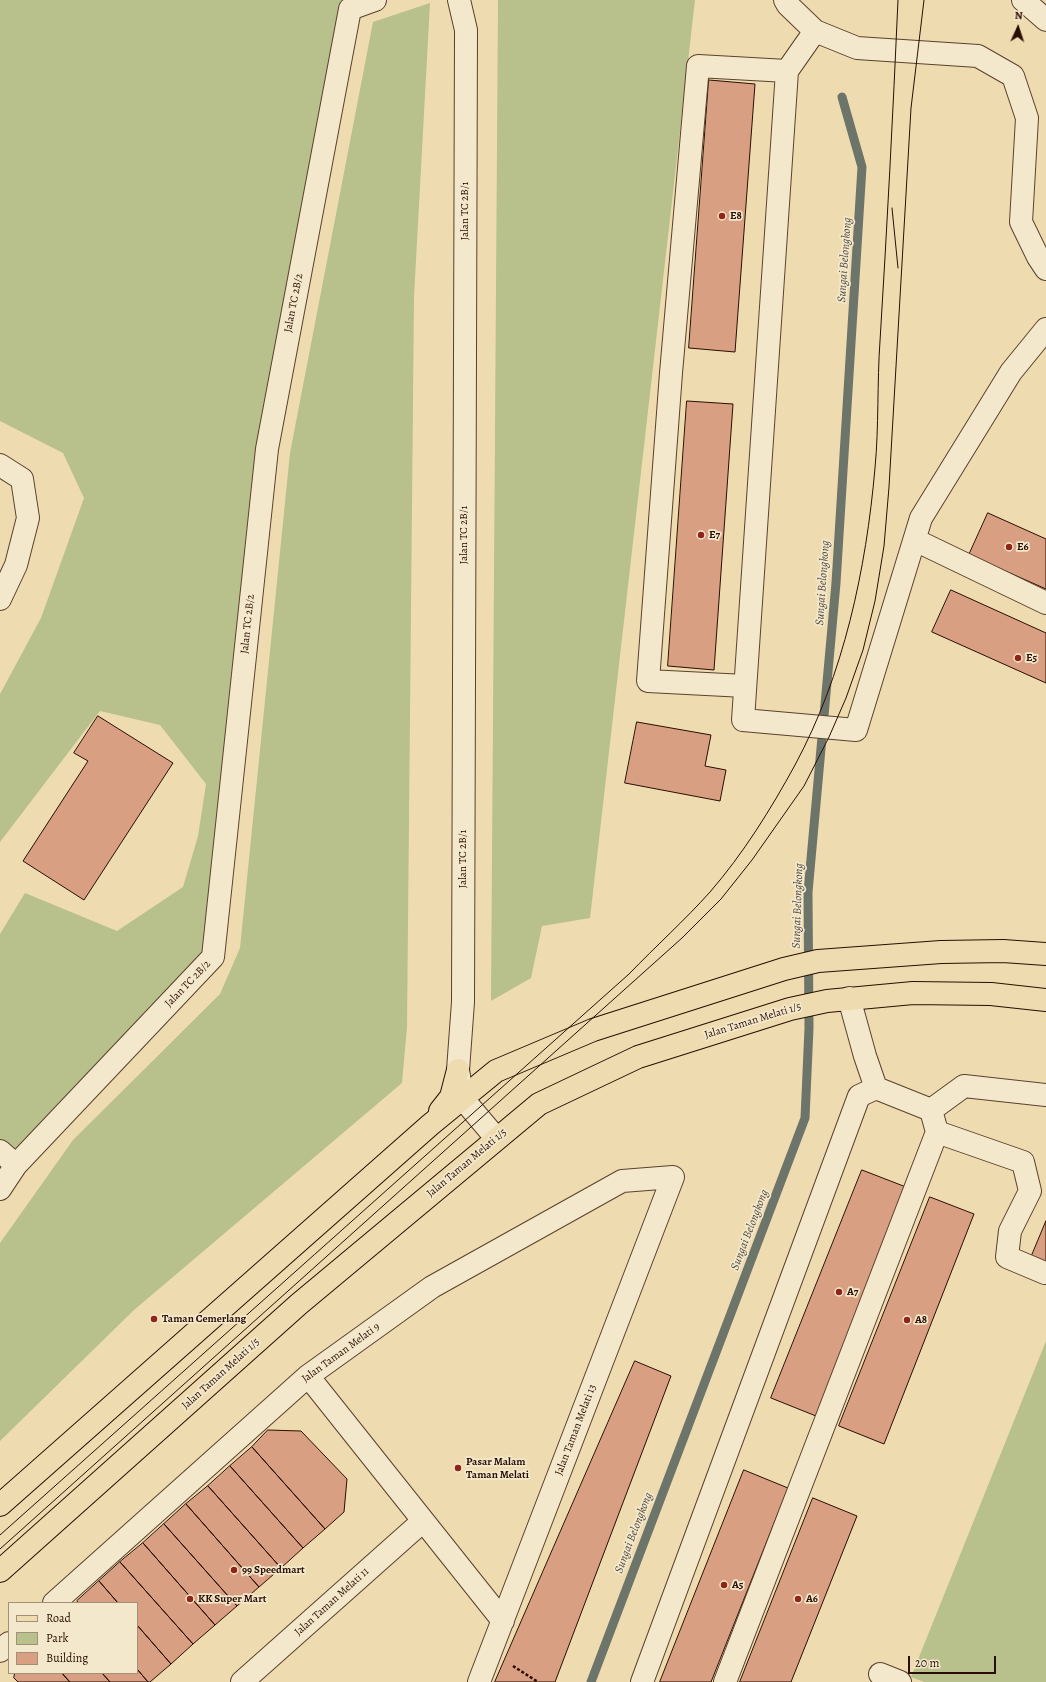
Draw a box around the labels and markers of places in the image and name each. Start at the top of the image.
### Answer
place label: E8 [730,209,742,223]
marker: E8 [717,211,727,221]
place label: E7 [709,528,720,542]
marker: E7 [696,530,706,540]
place label: E6 [1017,540,1029,554]
marker: E6 [1004,542,1014,552]
place label: E5 [1026,651,1037,665]
marker: E5 [1013,653,1023,663]
place label: A7 [847,1285,859,1299]
marker: A7 [834,1287,844,1297]
place label: Taman Cemerlang [162,1312,246,1326]
place label: A8 [915,1313,927,1327]
marker: Taman Cemerlang [149,1314,159,1324]
marker: A8 [902,1315,912,1325]
place label: Pasar Malam Taman Melati [466,1455,529,1481]
marker: Pasar Malam Taman Melati [453,1463,463,1473]
place label: 99 Speedmart [242,1563,305,1577]
marker: 99 Speedmart [229,1565,239,1575]
place label: A5 [732,1578,744,1592]
marker: A5 [719,1580,729,1590]
place label: KK Super Mart [198,1592,266,1606]
place label: A6 [806,1592,818,1606]
marker: KK Super Mart [185,1594,195,1604]
marker: A6 [793,1594,803,1604]

